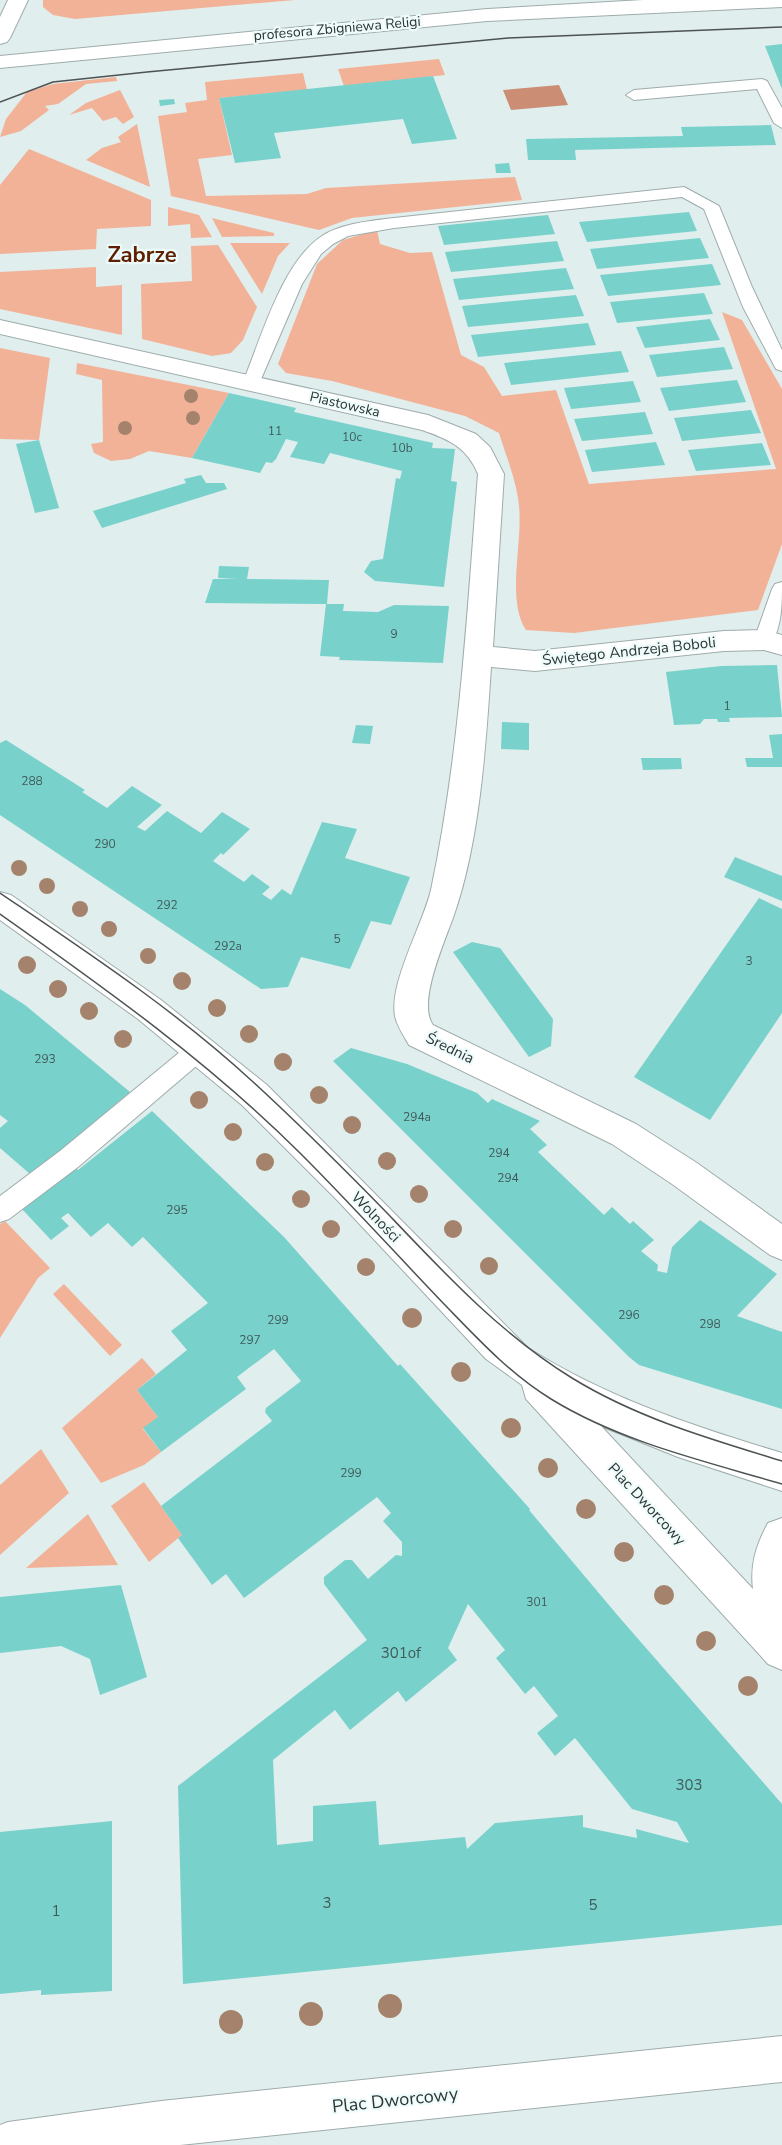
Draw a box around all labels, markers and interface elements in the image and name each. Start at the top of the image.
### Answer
street label: profesora Zbigniewa Religi [253,12,421,45]
district label: Zabrze [107,240,177,270]
street label: Piastowska [308,387,382,422]
house number: 11 [268,423,282,439]
house number: 10c [342,429,362,445]
house number: 10b [391,440,413,456]
house number: 9 [390,626,398,642]
street label: Świętego Andrzeja Boboli [541,631,717,670]
house number: 1 [723,698,731,714]
house number: 288 [21,773,43,789]
house number: 290 [94,836,116,852]
house number: 292 [156,897,178,913]
house number: 5 [333,931,341,947]
house number: 292a [214,938,242,954]
house number: 3 [745,953,753,969]
street label: Średnia [423,1027,478,1068]
house number: 293 [34,1051,56,1067]
house number: 294a [403,1109,431,1125]
house number: 294 [488,1145,510,1161]
house number: 294 [497,1170,519,1186]
street label: Wolności [347,1187,405,1247]
house number: 295 [166,1202,188,1218]
house number: 296 [618,1307,640,1323]
house number: 299 [267,1312,289,1328]
house number: 298 [699,1316,721,1332]
house number: 297 [239,1332,261,1348]
street label: Plac Dworcowy [604,1459,691,1550]
house number: 299 [340,1465,362,1481]
house number: 301 [526,1594,548,1610]
house number: 301of [381,1643,422,1663]
house number: 303 [675,1775,703,1795]
house number: 3 [322,1893,332,1913]
house number: 5 [588,1895,598,1915]
house number: 1 [51,1901,61,1921]
street label: Plac Dworcowy [331,2081,460,2119]

